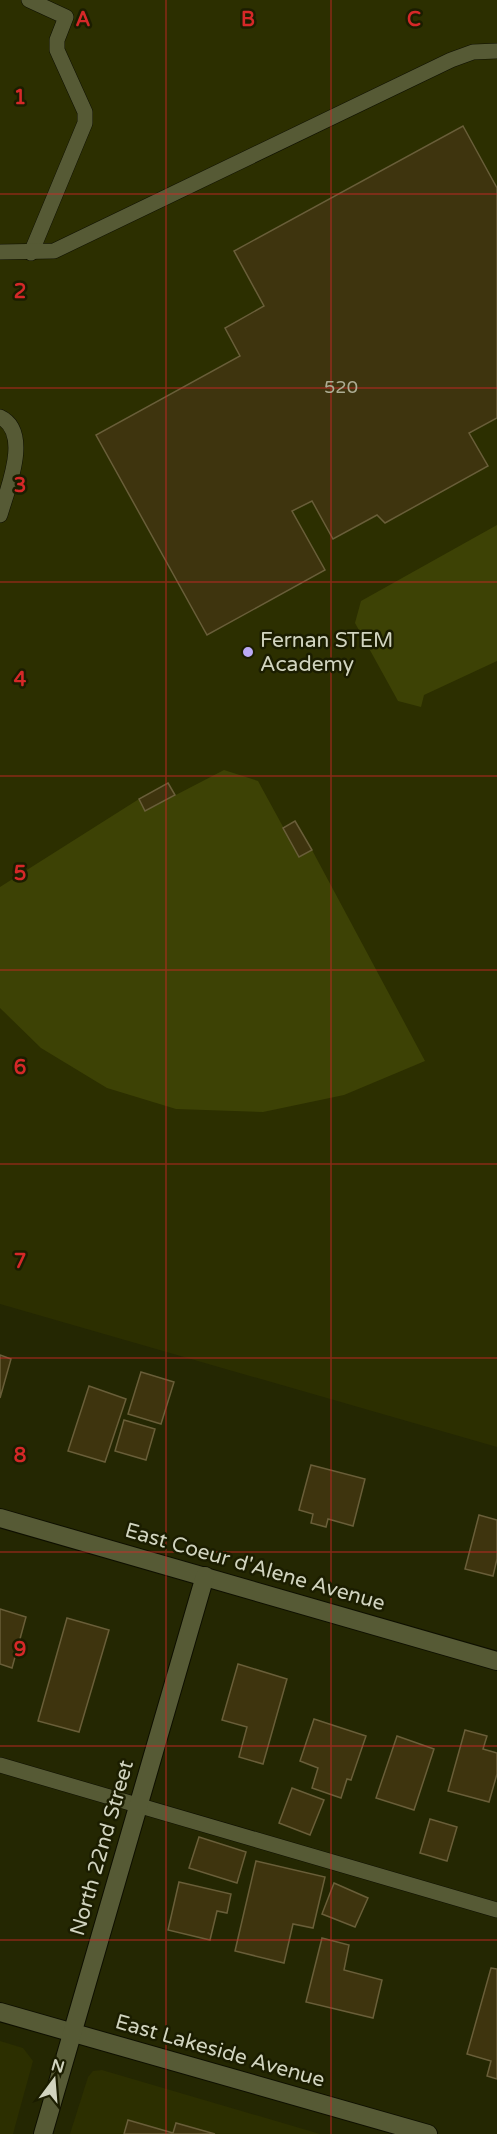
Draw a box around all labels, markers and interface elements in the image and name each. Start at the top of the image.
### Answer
text: A [76,8,91,32]
text: B [241,8,255,32]
text: C [407,8,421,32]
text: 1 [14,86,26,110]
text: 2 [14,280,26,304]
house number: 520 [324,376,358,398]
text: 3 [14,474,26,498]
place label: Fernan STEM Academy [260,628,393,677]
marker: Fernan STEM Academy [241,645,255,659]
text: 4 [14,668,27,692]
text: 5 [14,862,26,886]
text: 6 [14,1056,26,1080]
text: 7 [14,1250,26,1274]
text: 8 [14,1444,26,1468]
street label: East Coeur d'Alene Avenue [122,1518,388,1616]
text: 9 [14,1638,26,1662]
street label: North 22nd Street [65,1757,139,1939]
street label: East Lakeside Avenue [112,2009,328,2093]
north arrow [24,2050,84,2110]
text: N [49,2055,67,2078]

